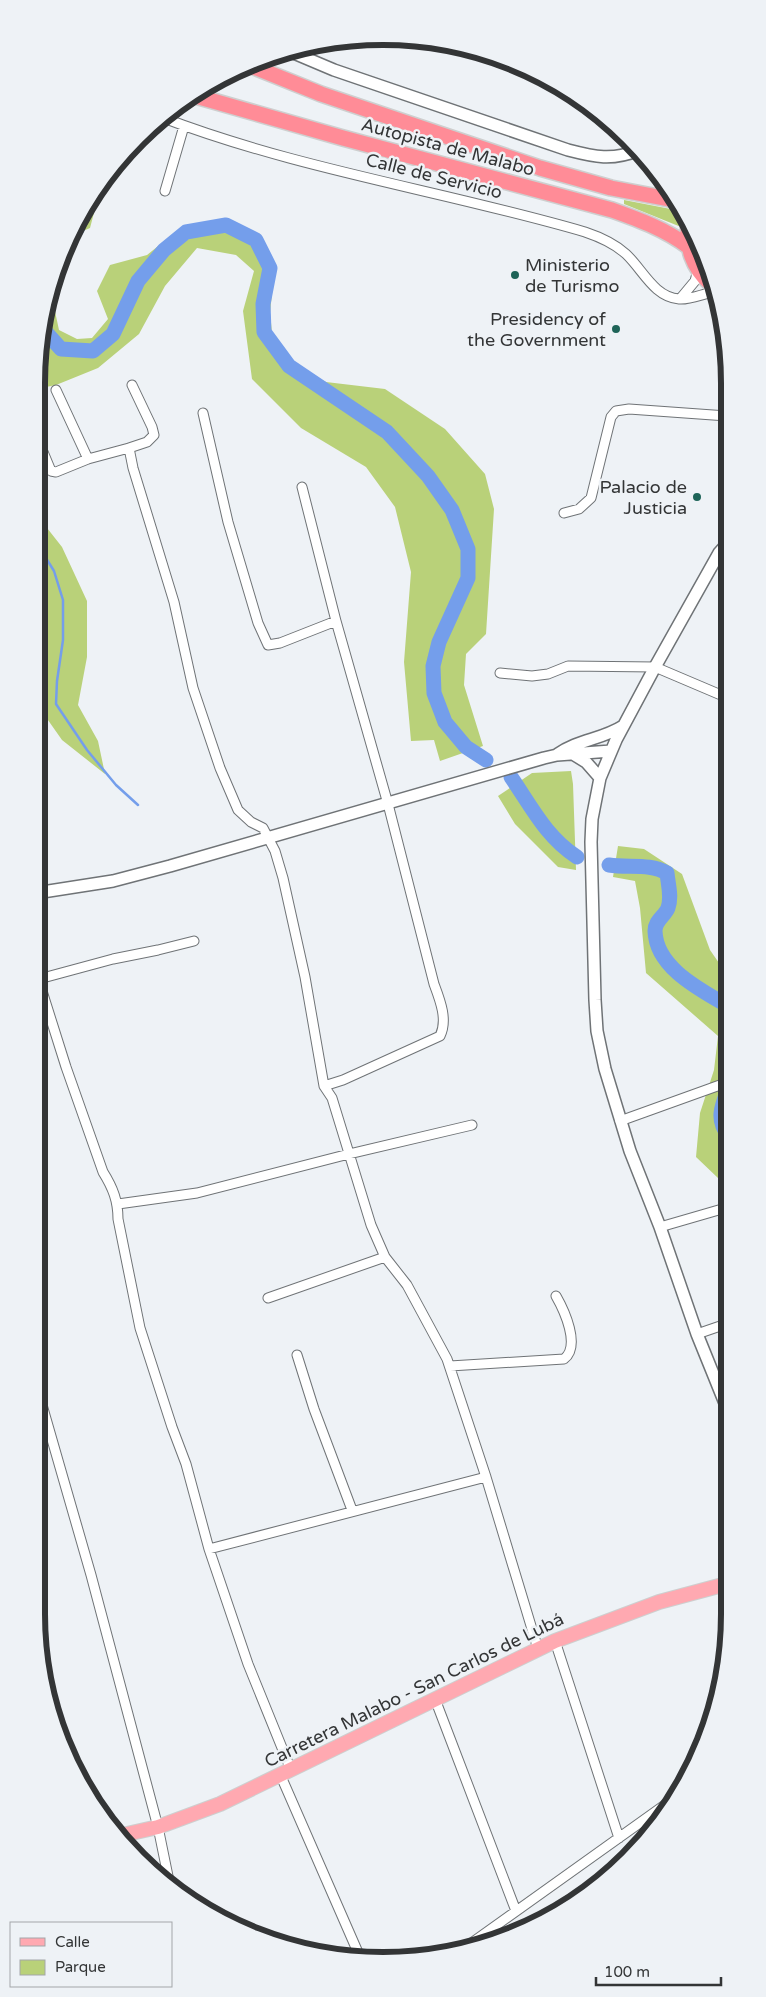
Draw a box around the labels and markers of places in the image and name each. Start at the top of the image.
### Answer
place label: Ministerio de Turismo [525,254,620,297]
marker: Ministerio de Turismo [509,269,521,281]
place label: Presidency of the Government [467,308,606,351]
marker: Presidency of the Government [610,323,622,335]
place label: Palacio de Justicia [599,476,687,519]
marker: Palacio de Justicia [691,491,703,503]

